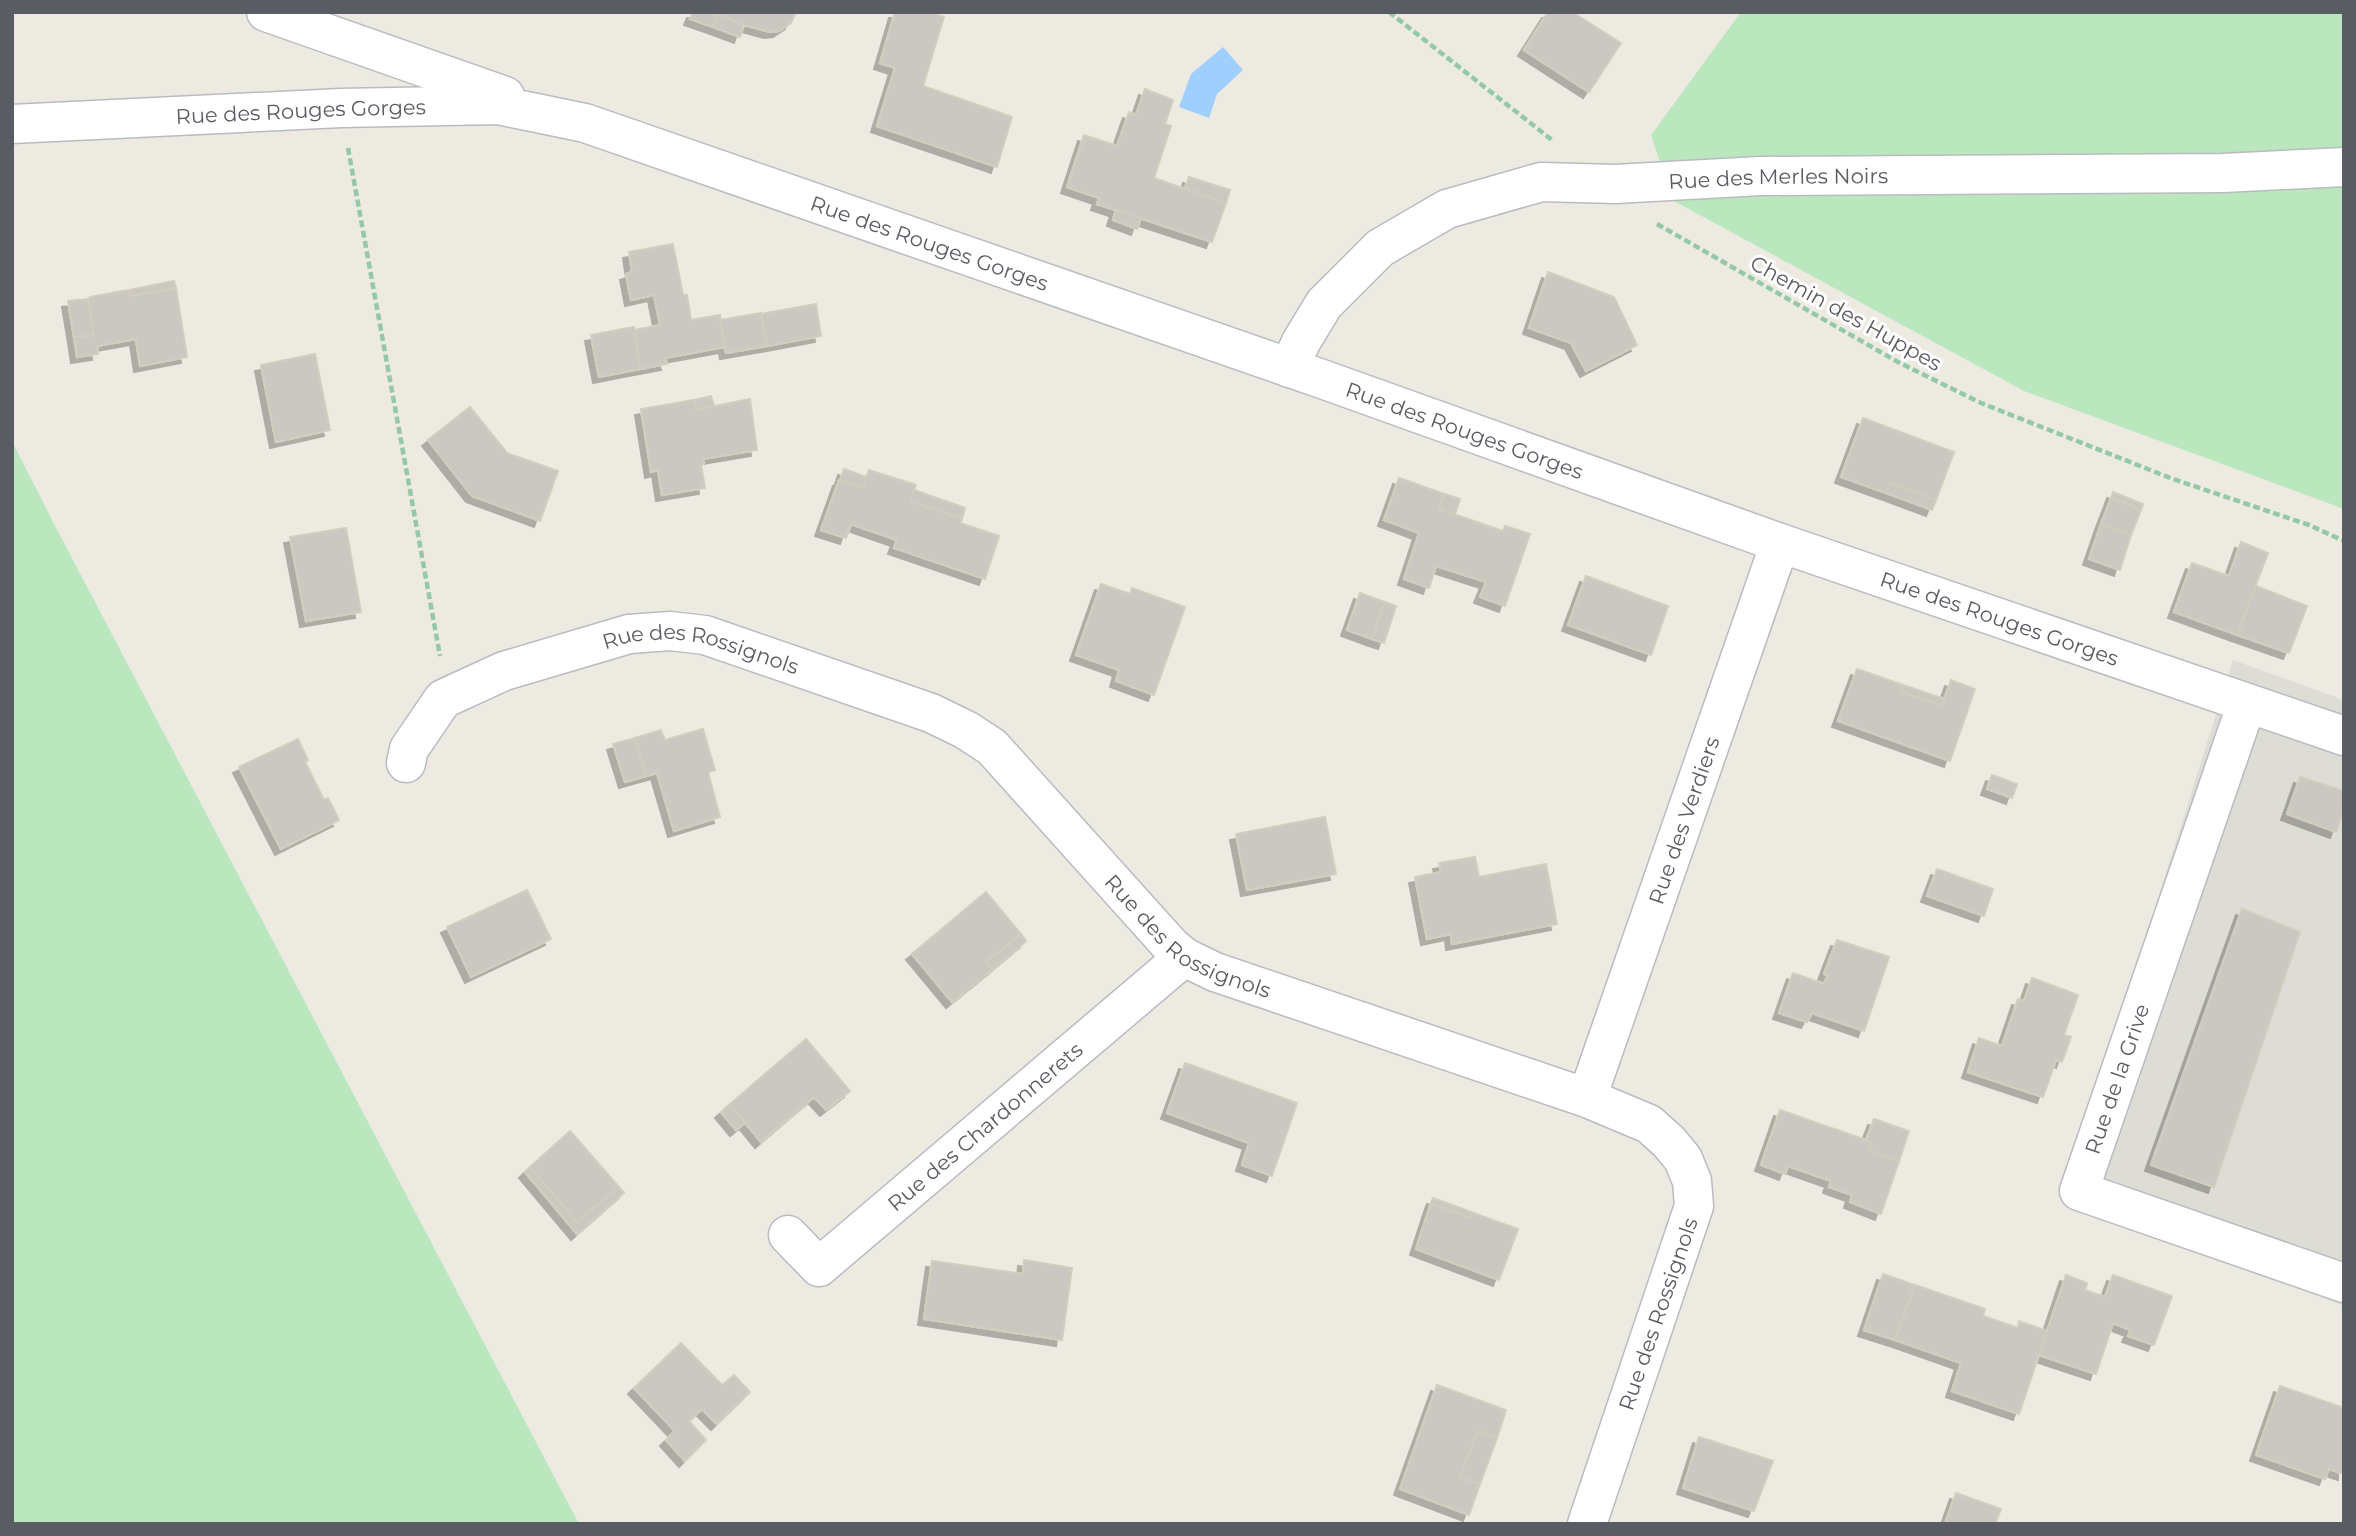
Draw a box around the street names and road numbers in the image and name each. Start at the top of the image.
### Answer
street label: Rue des Rouges Gorges [175,94,426,129]
street label: Rue des Merles Noirs [1668,163,1888,194]
street label: Rue des Rouges Gorges [807,190,1052,296]
street label: Chemin des Huppes [1746,250,1946,376]
street label: Rue des Rouges Gorges [1343,376,1587,484]
street label: Rue des Rouges Gorges [1877,566,2122,671]
street label: Rue des Rossignols [599,618,802,679]
street label: Rue des Verdiers [1643,733,1724,907]
street label: Rue des Rossignols [1100,869,1274,1003]
street label: Rue de la Grive [2080,1001,2154,1157]
street label: Rue des Chardonnerets [882,1036,1087,1216]
street label: Rue des Rossignols [1613,1214,1703,1414]

